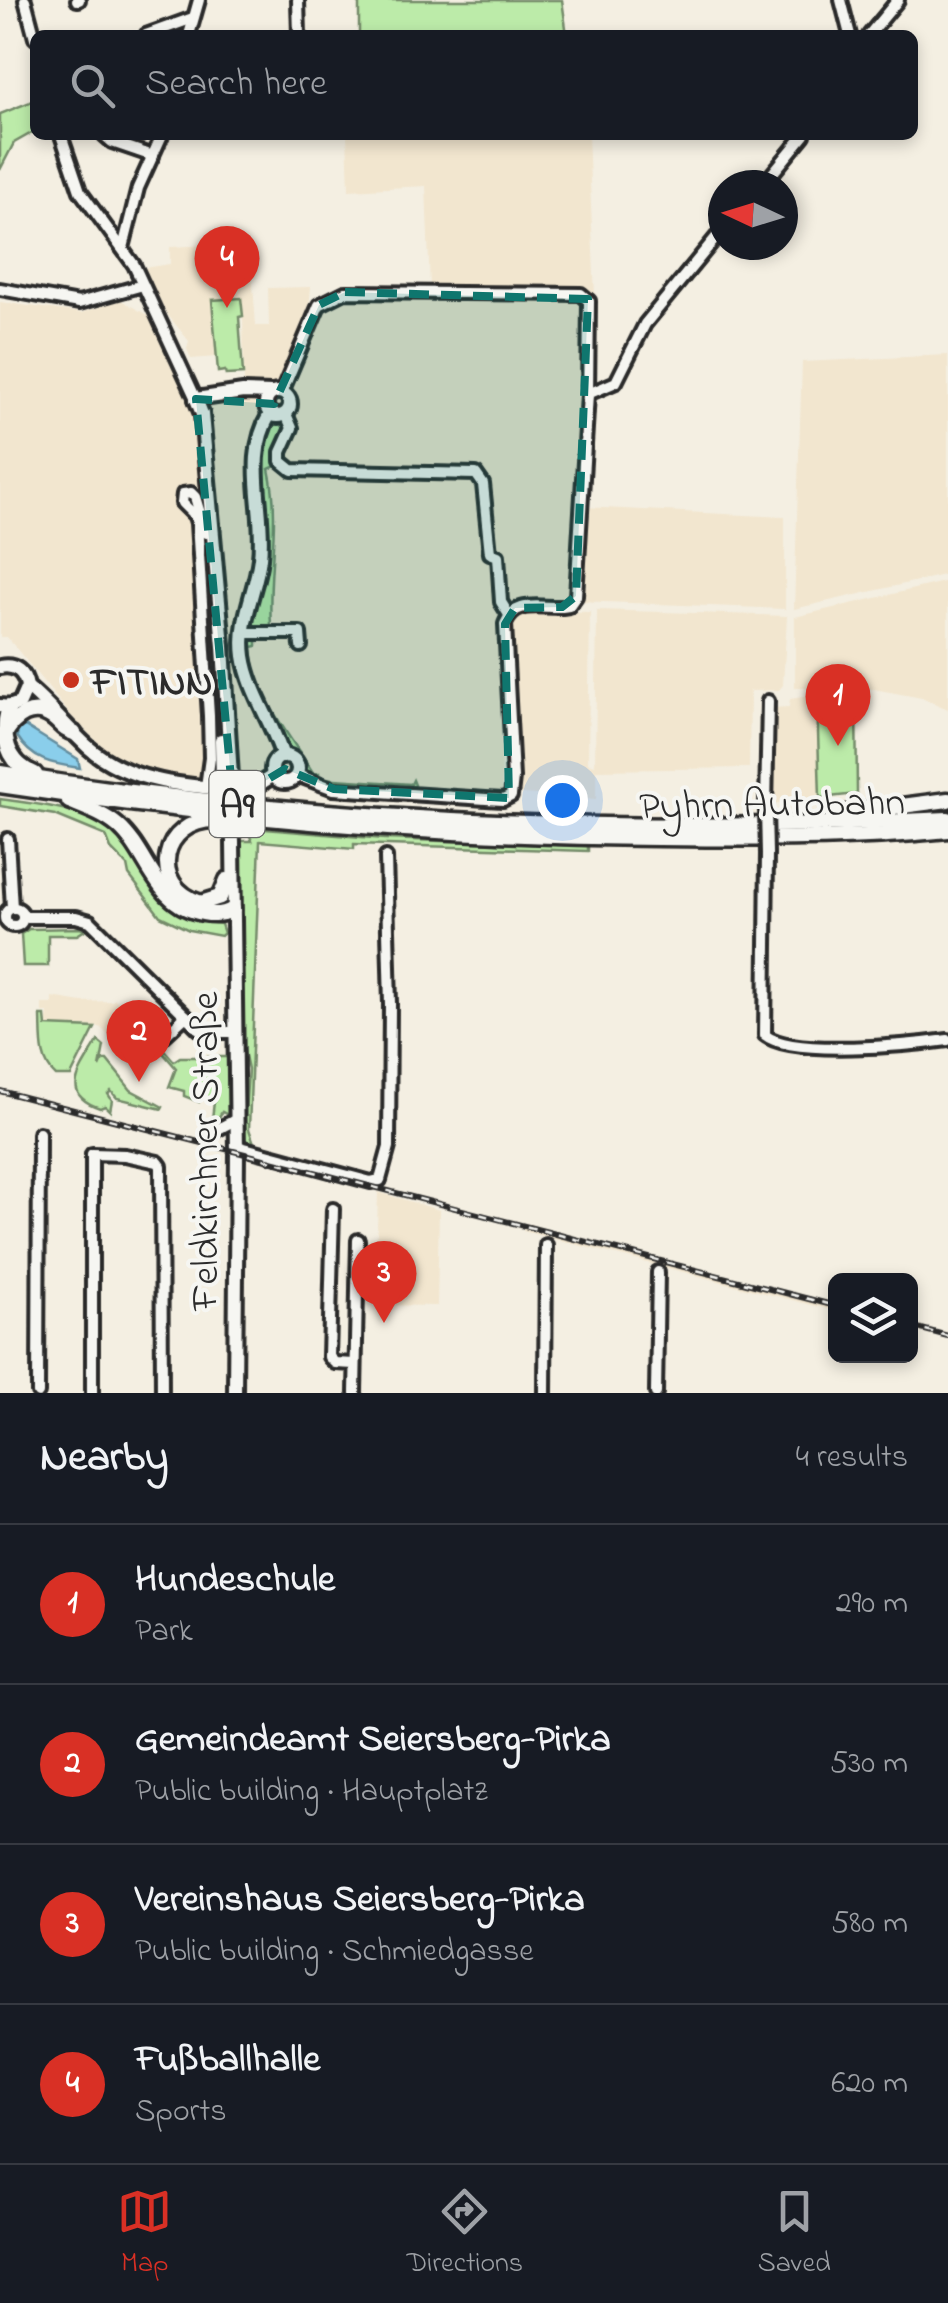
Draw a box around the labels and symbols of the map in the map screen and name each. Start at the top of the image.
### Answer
north arrow [708,170,798,260]
pin: 4 [194,226,260,308]
place label: FITINN [89,655,213,714]
pin: 1 [806,664,870,746]
marker: FITINN [60,669,82,691]
road number: A9 [210,771,264,837]
your location [537,775,588,826]
street label: Pyhrn Autobahn [639,775,906,838]
street label: Feldkirchner Straße [178,991,237,1311]
pin: 2 [106,1000,172,1082]
pin: 3 [352,1240,416,1323]

